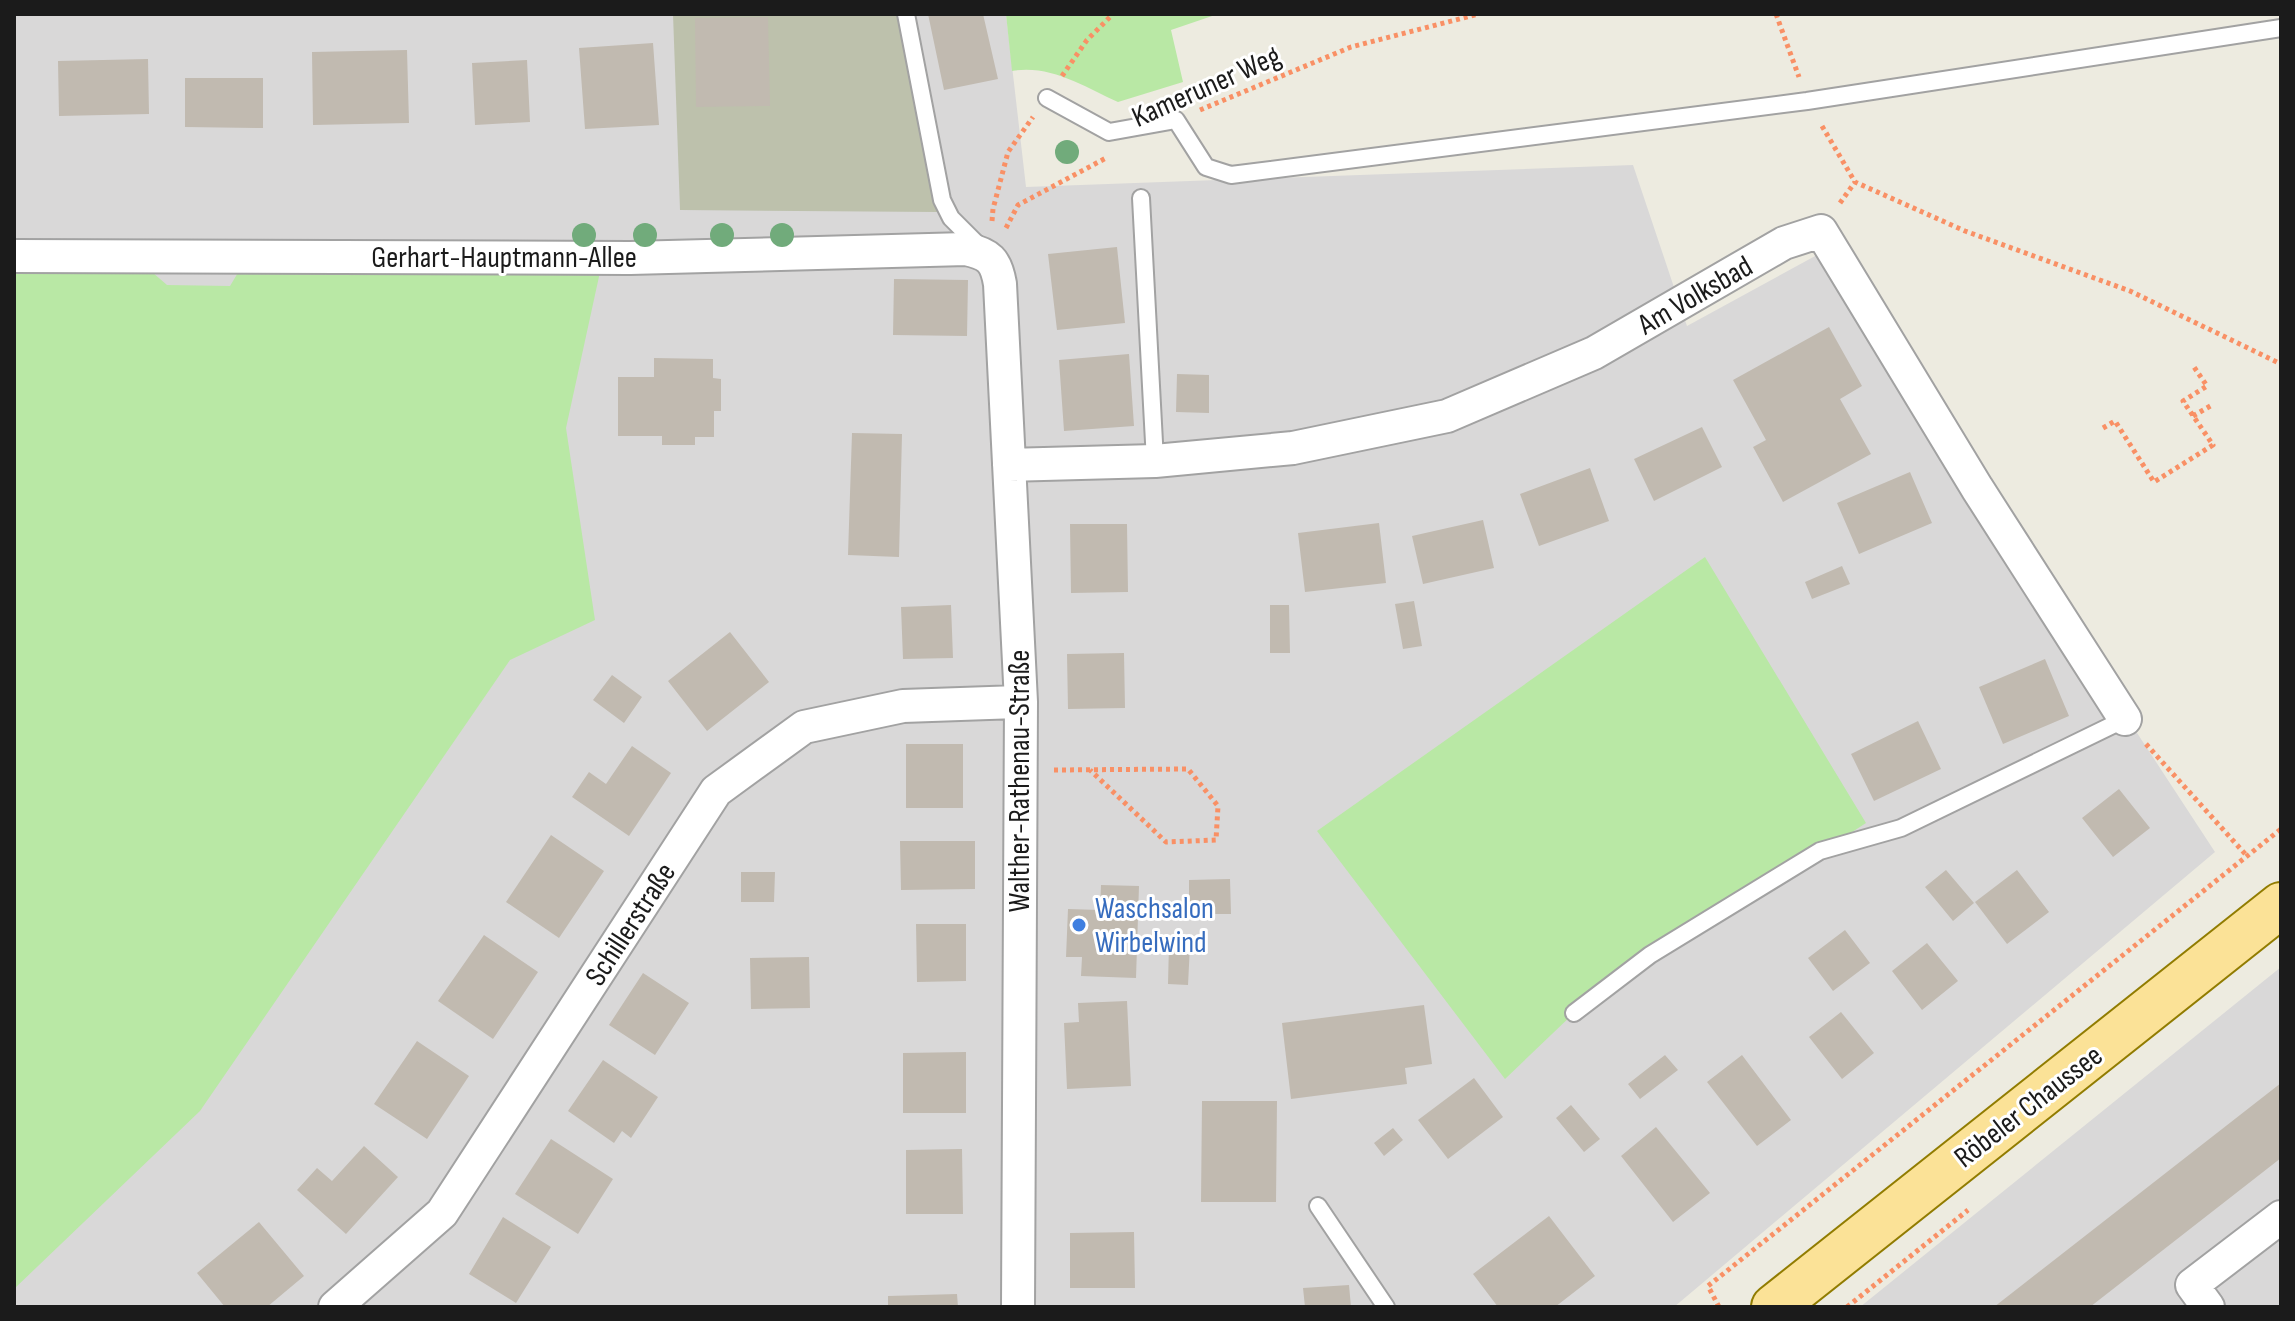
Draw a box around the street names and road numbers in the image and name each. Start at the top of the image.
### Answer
street label: Kameruner Weg [1127,38,1286,136]
street label: Gerhart-Hauptmann-Allee [371,240,637,276]
street label: Am Volksbad [1631,249,1759,344]
street label: Walther-Rathenau-Straße [1002,650,1038,912]
street label: Schillerstraße [578,856,684,993]
street label: Röbeler Chaussee [1947,1038,2110,1176]

